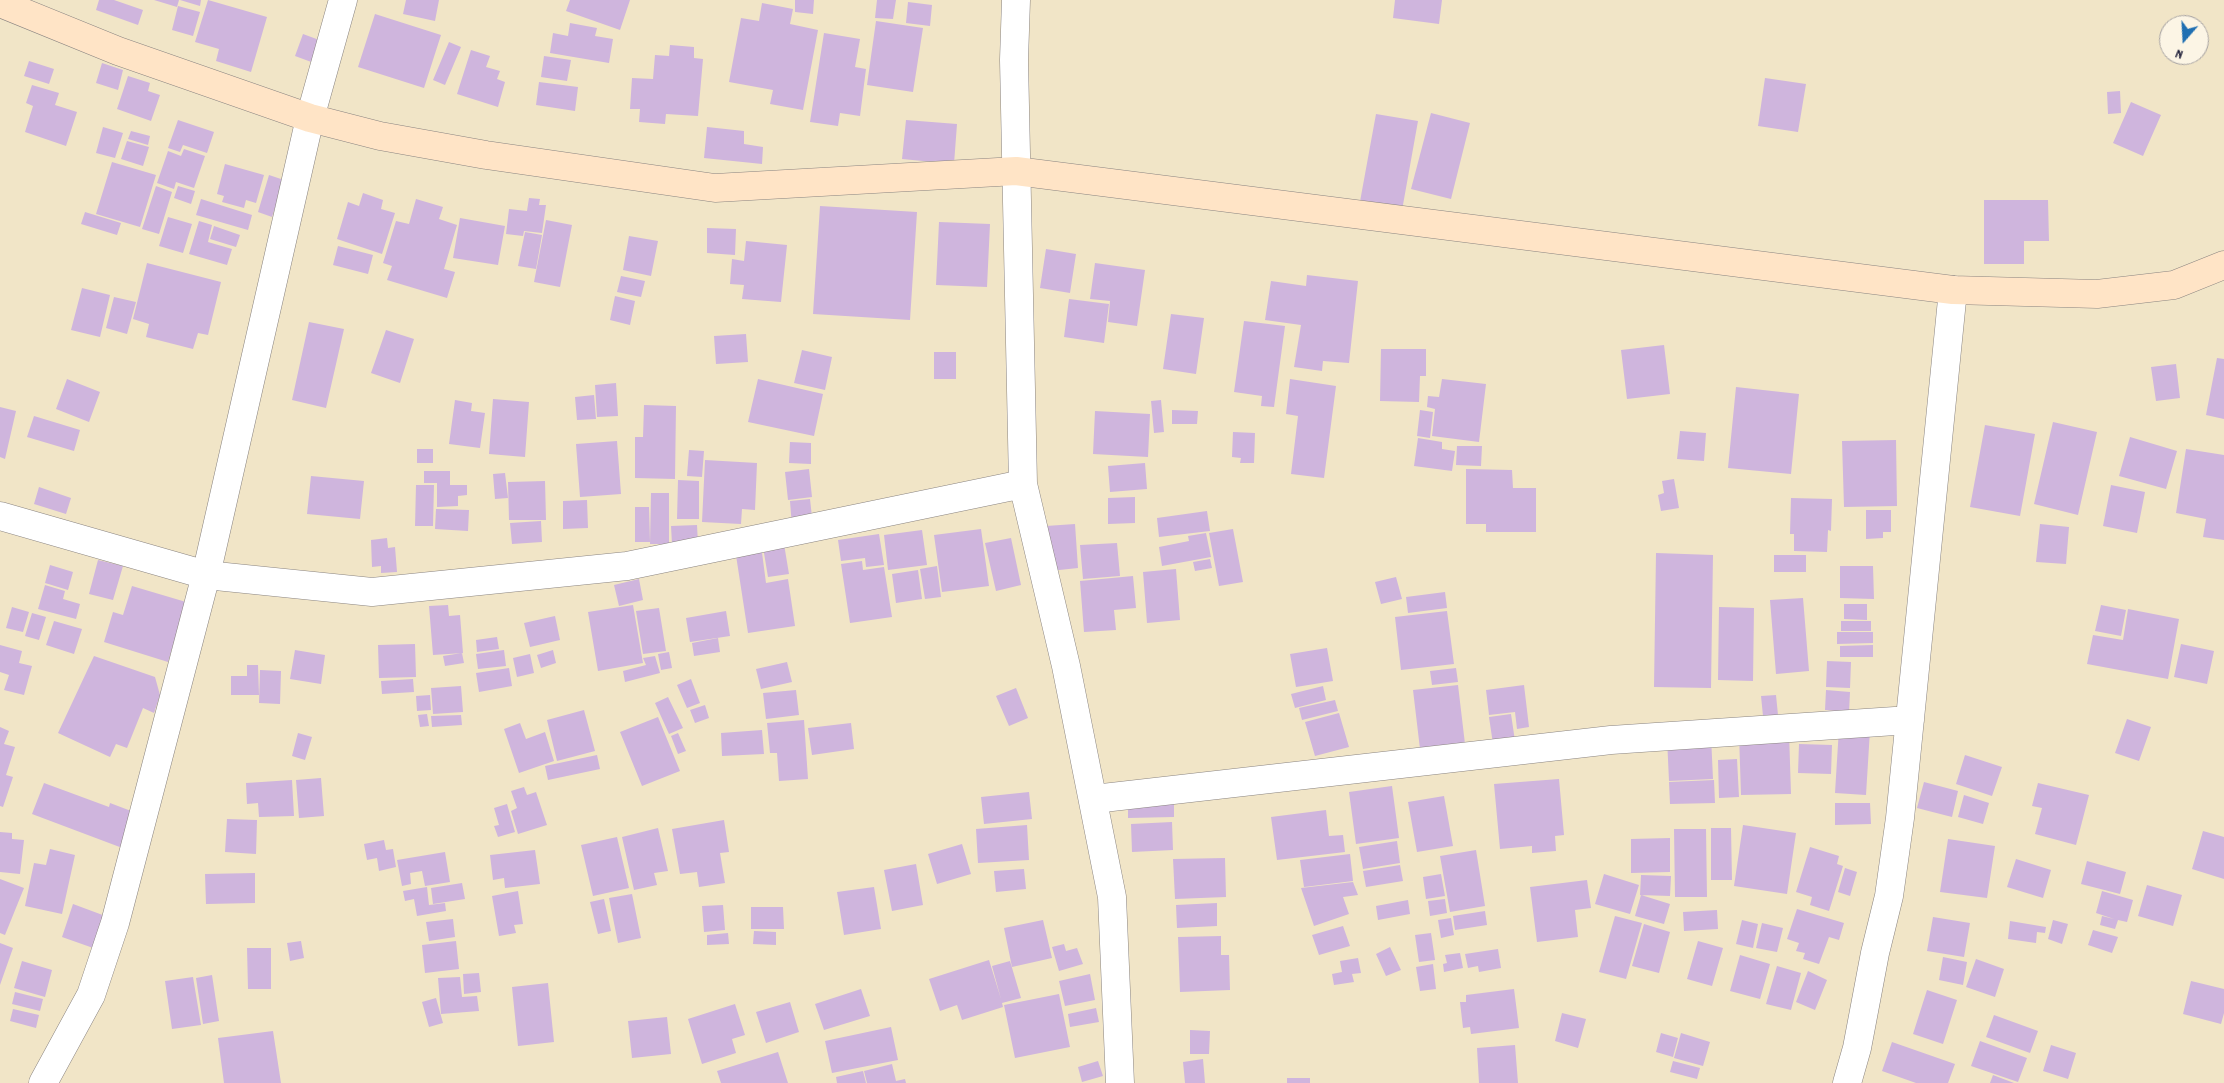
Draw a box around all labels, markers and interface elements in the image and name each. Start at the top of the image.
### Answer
north arrow [2159,15,2209,65]
text: N [2173,43,2186,64]

